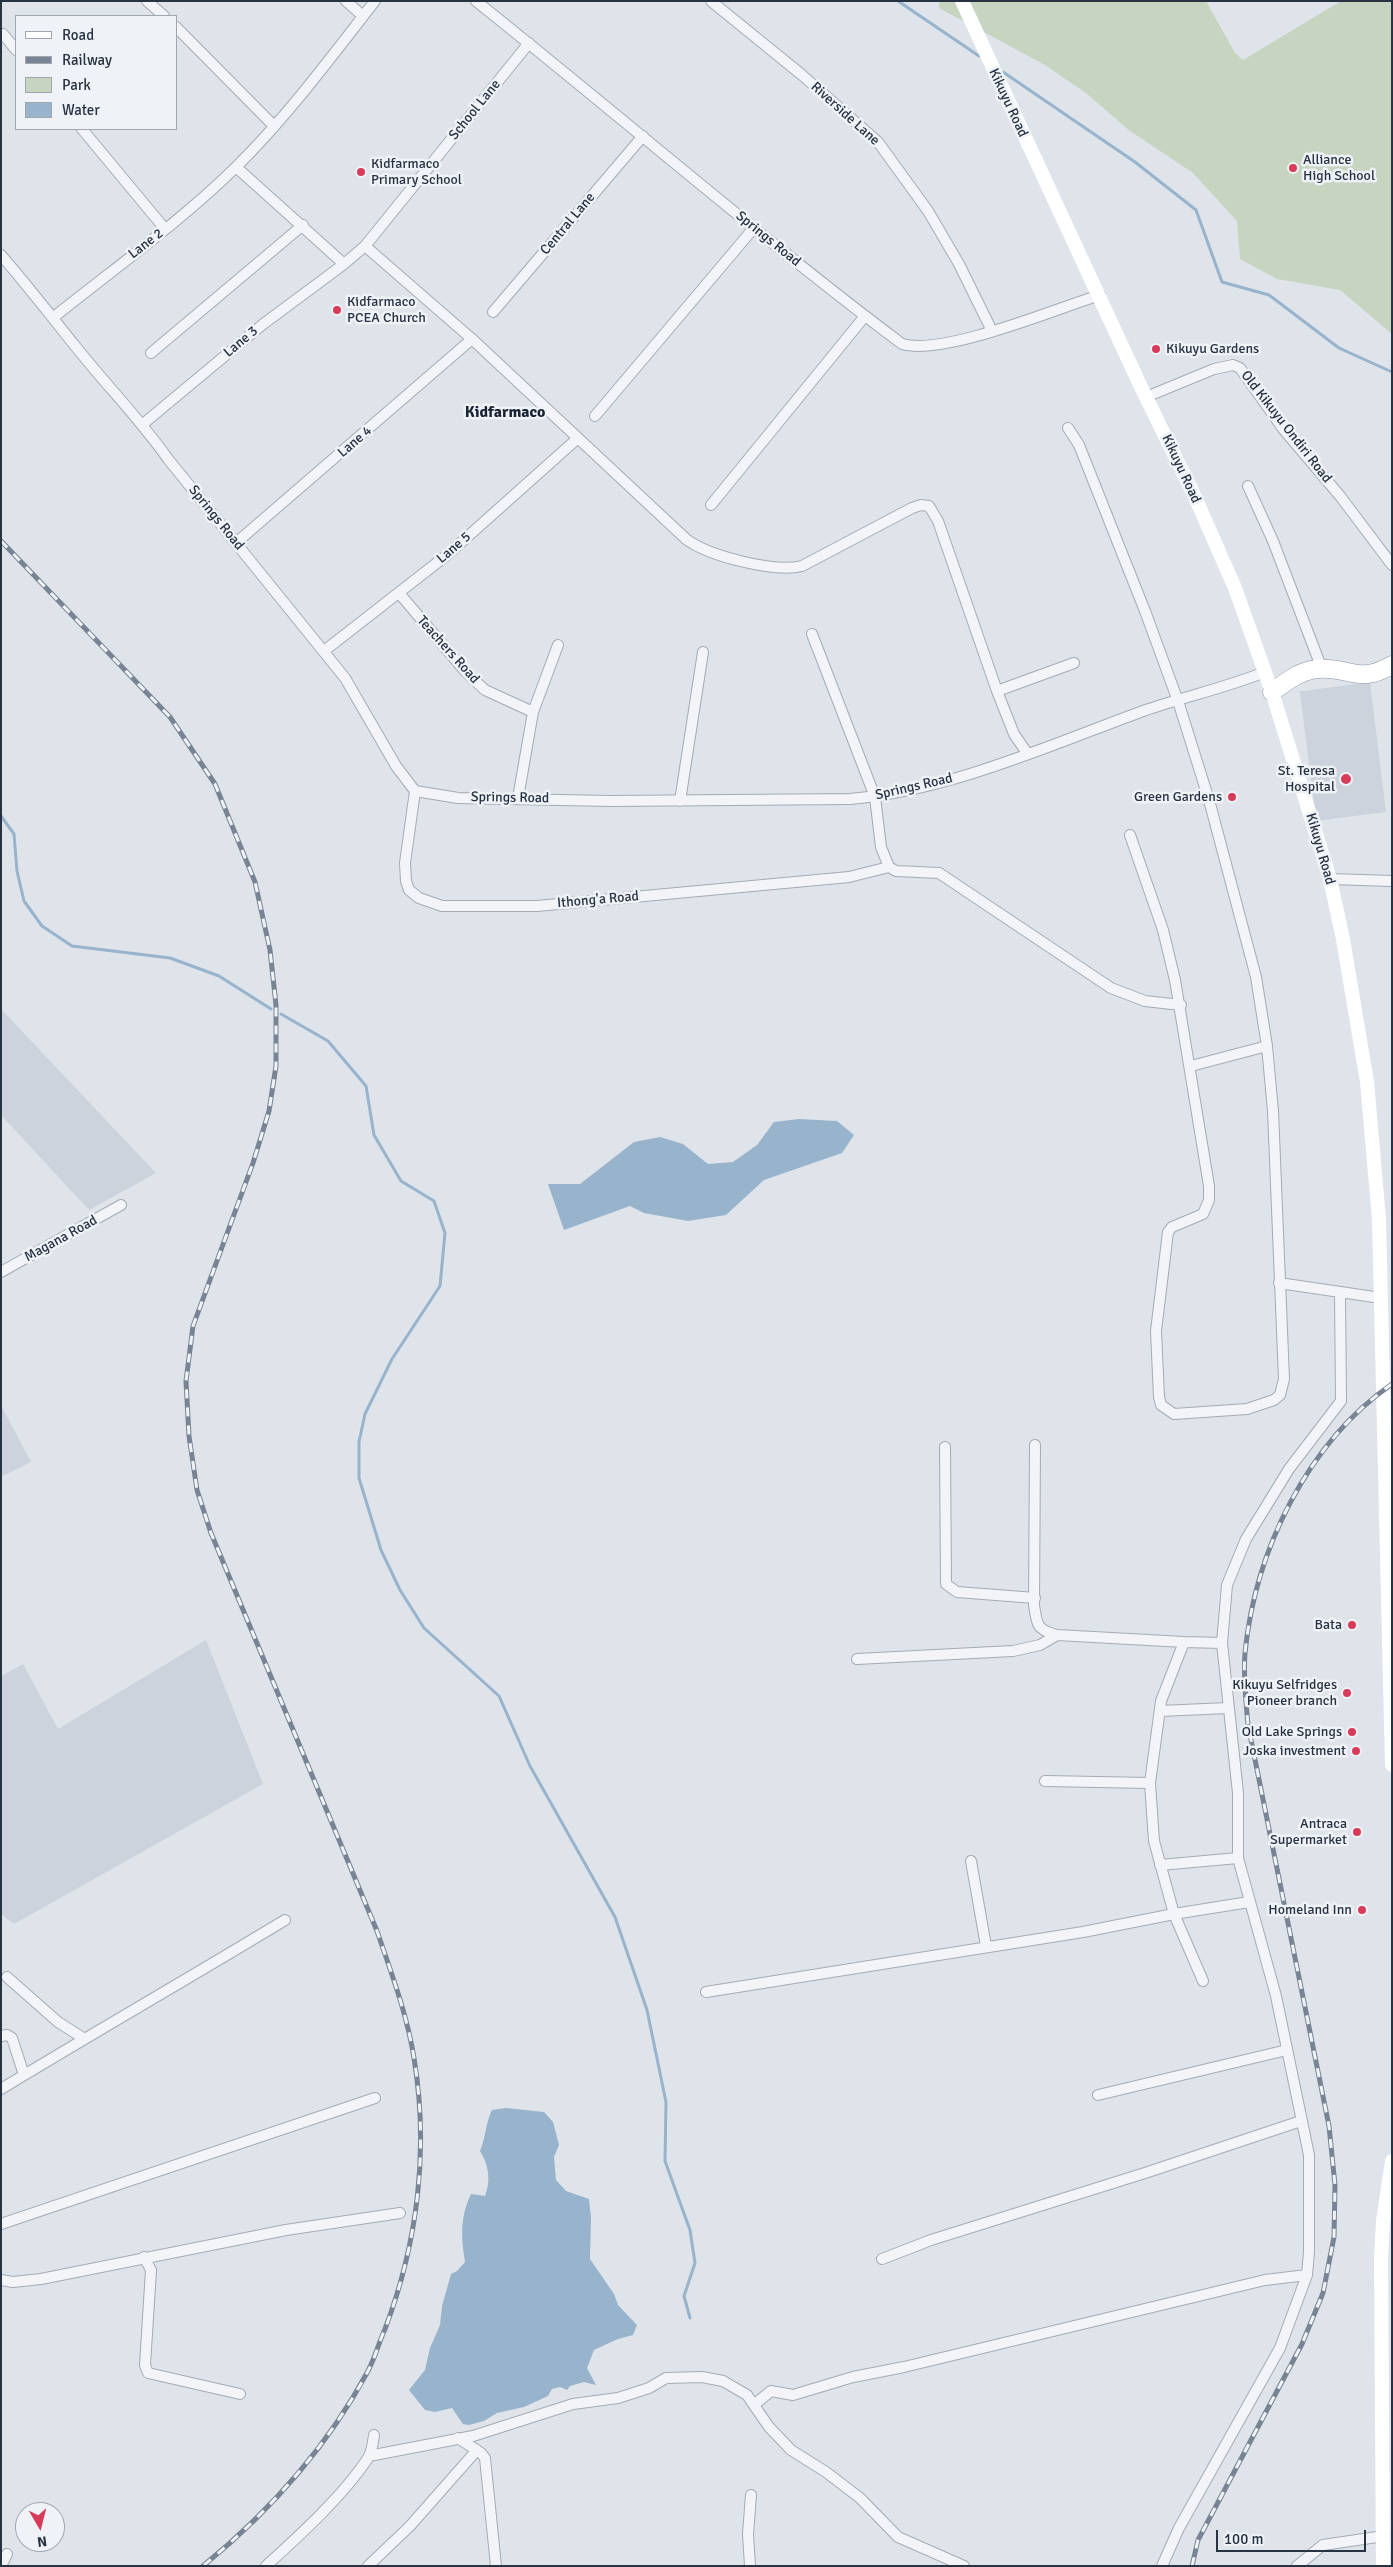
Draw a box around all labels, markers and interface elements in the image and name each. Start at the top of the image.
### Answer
legend [15,15,178,130]
text: Road [62,26,94,44]
text: Railway [62,51,112,69]
street label: Kikuyu Road [985,66,1031,140]
text: Park [62,76,91,94]
street label: School Lane [446,76,504,144]
street label: Riverside Lane [807,79,883,149]
text: Water [62,101,100,119]
place label: Alliance High School [1303,152,1375,184]
place label: Kidfarmaco Primary School [371,156,462,188]
marker: Alliance High School [1287,162,1299,174]
marker: Kidfarmaco Primary School [355,166,367,178]
street label: Central Lane [537,189,599,259]
street label: Springs Road [732,208,804,270]
street label: Lane 2 [125,225,167,263]
place label: Kidfarmaco PCEA Church [347,294,426,326]
marker: Kidfarmaco PCEA Church [331,304,343,316]
street label: Lane 3 [220,323,262,361]
place label: Kikuyu Gardens [1166,341,1259,357]
marker: Kikuyu Gardens [1150,343,1162,355]
street label: Old Kikuyu Ondiri Road [1237,368,1335,486]
district label: Kidfarmaco [465,403,545,423]
street label: Lane 4 [335,423,375,461]
street label: Kikuyu Road [1158,432,1204,506]
street label: Springs Road [185,482,247,554]
street label: Lane 5 [434,529,474,567]
street label: Teachers Road [413,613,483,687]
place label: St. Teresa Hospital [1278,763,1335,796]
street label: Springs Road [874,770,954,804]
marker: St. Teresa Hospital [1339,772,1353,786]
street label: Springs Road [471,789,549,807]
place label: Green Gardens [1134,789,1222,805]
marker: Green Gardens [1226,791,1238,803]
street label: Kikuyu Road [1302,811,1338,887]
street label: Ithong'a Road [556,888,640,912]
street label: Magana Road [22,1212,100,1266]
place label: Bata [1315,1617,1342,1633]
marker: Bata [1346,1619,1358,1631]
place label: Kikuyu Selfridges Pioneer branch [1232,1677,1337,1710]
marker: Kikuyu Selfridges Pioneer branch [1341,1687,1353,1699]
place label: Old Lake Springs [1242,1724,1342,1740]
marker: Old Lake Springs [1346,1726,1358,1738]
place label: Joska investment [1243,1743,1346,1759]
marker: Joska investment [1350,1745,1362,1757]
place label: Antraca Supermarket [1270,1816,1347,1848]
marker: Antraca Supermarket [1351,1826,1363,1838]
place label: Homeland Inn [1268,1902,1352,1918]
marker: Homeland Inn [1356,1904,1368,1916]
north arrow [15,2502,65,2552]
scale bar [1218,2520,1368,2552]
text: 100 m [1224,2530,1264,2548]
text: N [36,2532,48,2550]

